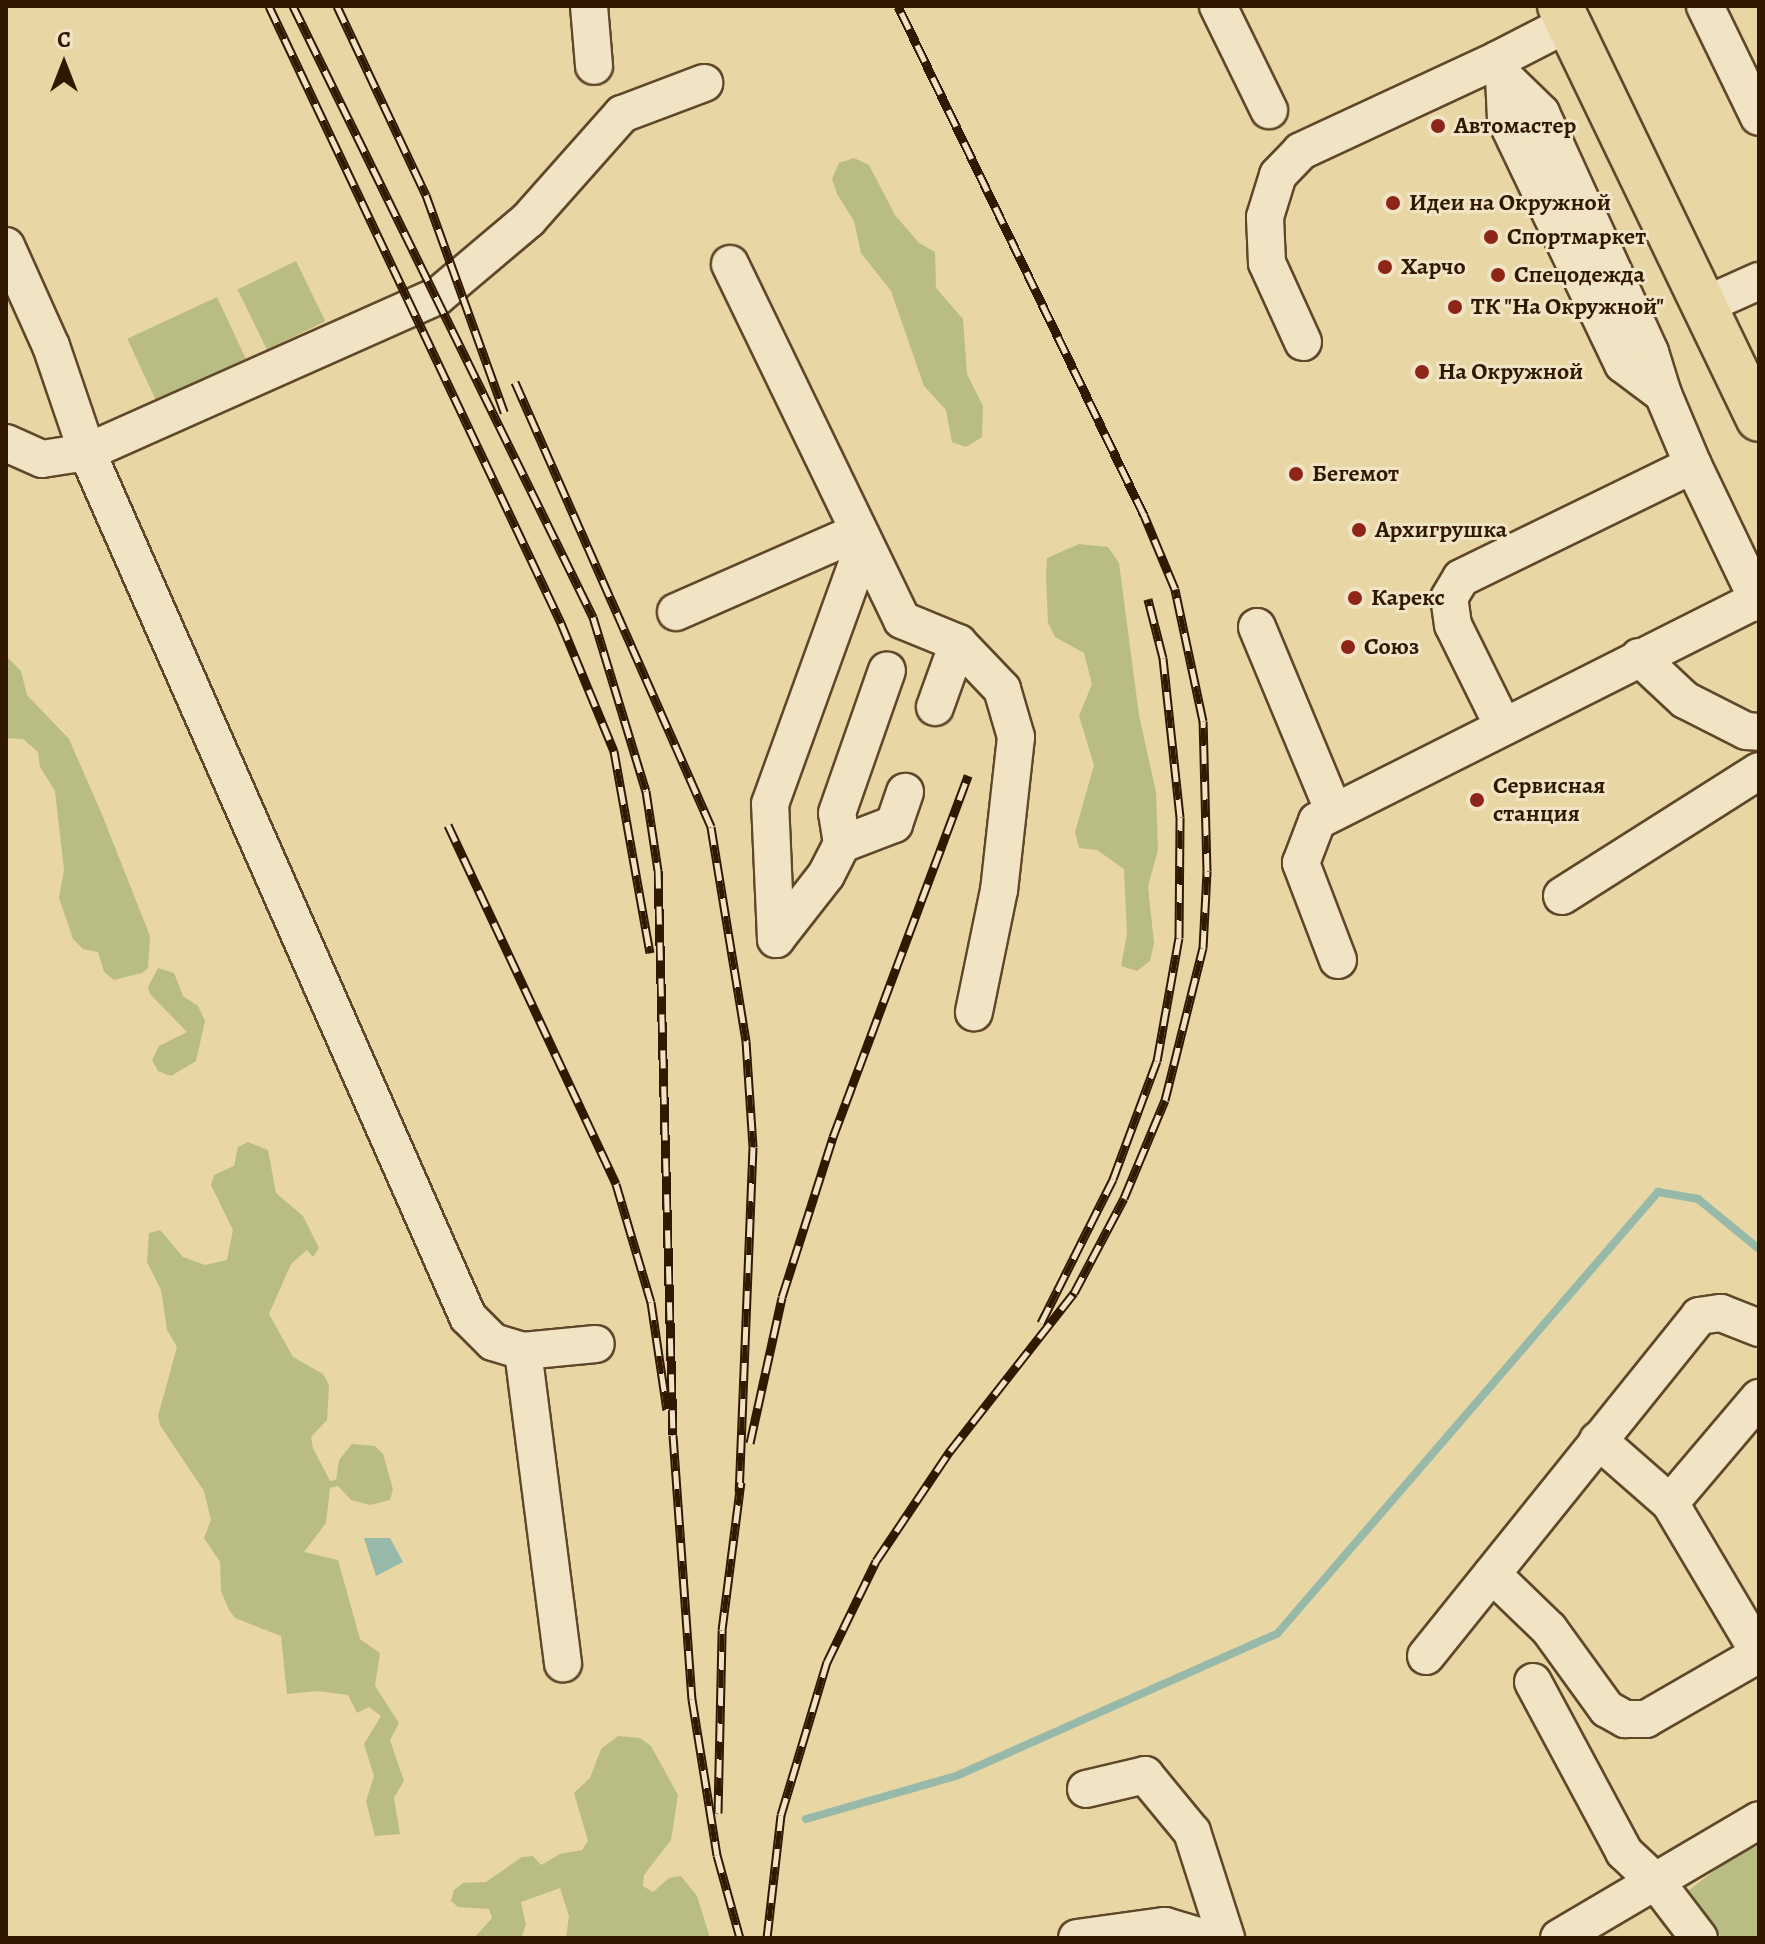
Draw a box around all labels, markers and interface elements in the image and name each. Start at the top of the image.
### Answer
north arrow [24,24,104,104]
text: С [57,25,71,55]
place label: Автомастер [1454,112,1576,140]
marker: Автомастер [1429,117,1447,135]
place label: Идеи на Окружной [1409,189,1611,217]
marker: Идеи на Окружной [1384,194,1402,212]
place label: Спортмаркет [1507,223,1646,251]
marker: Спортмаркет [1482,228,1500,246]
place label: Харчо [1401,253,1466,281]
marker: Харчо [1376,258,1394,276]
place label: Спецодежда [1514,261,1645,289]
marker: Спецодежда [1489,266,1507,284]
place label: ТК "На Окружной" [1471,293,1664,321]
marker: ТК "На Окружной" [1446,298,1464,316]
place label: На Окружной [1438,358,1583,386]
marker: На Окружной [1413,363,1431,381]
place label: Бегемот [1312,460,1399,488]
marker: Бегемот [1287,465,1305,483]
place label: Архигрушка [1375,516,1507,544]
marker: Архигрушка [1350,521,1368,539]
place label: Карекс [1371,584,1445,612]
marker: Карекс [1346,589,1364,607]
place label: Союз [1364,633,1419,661]
marker: Союз [1339,638,1357,656]
place label: Сервисная станция [1493,772,1605,828]
marker: Сервисная станция [1468,791,1486,809]

